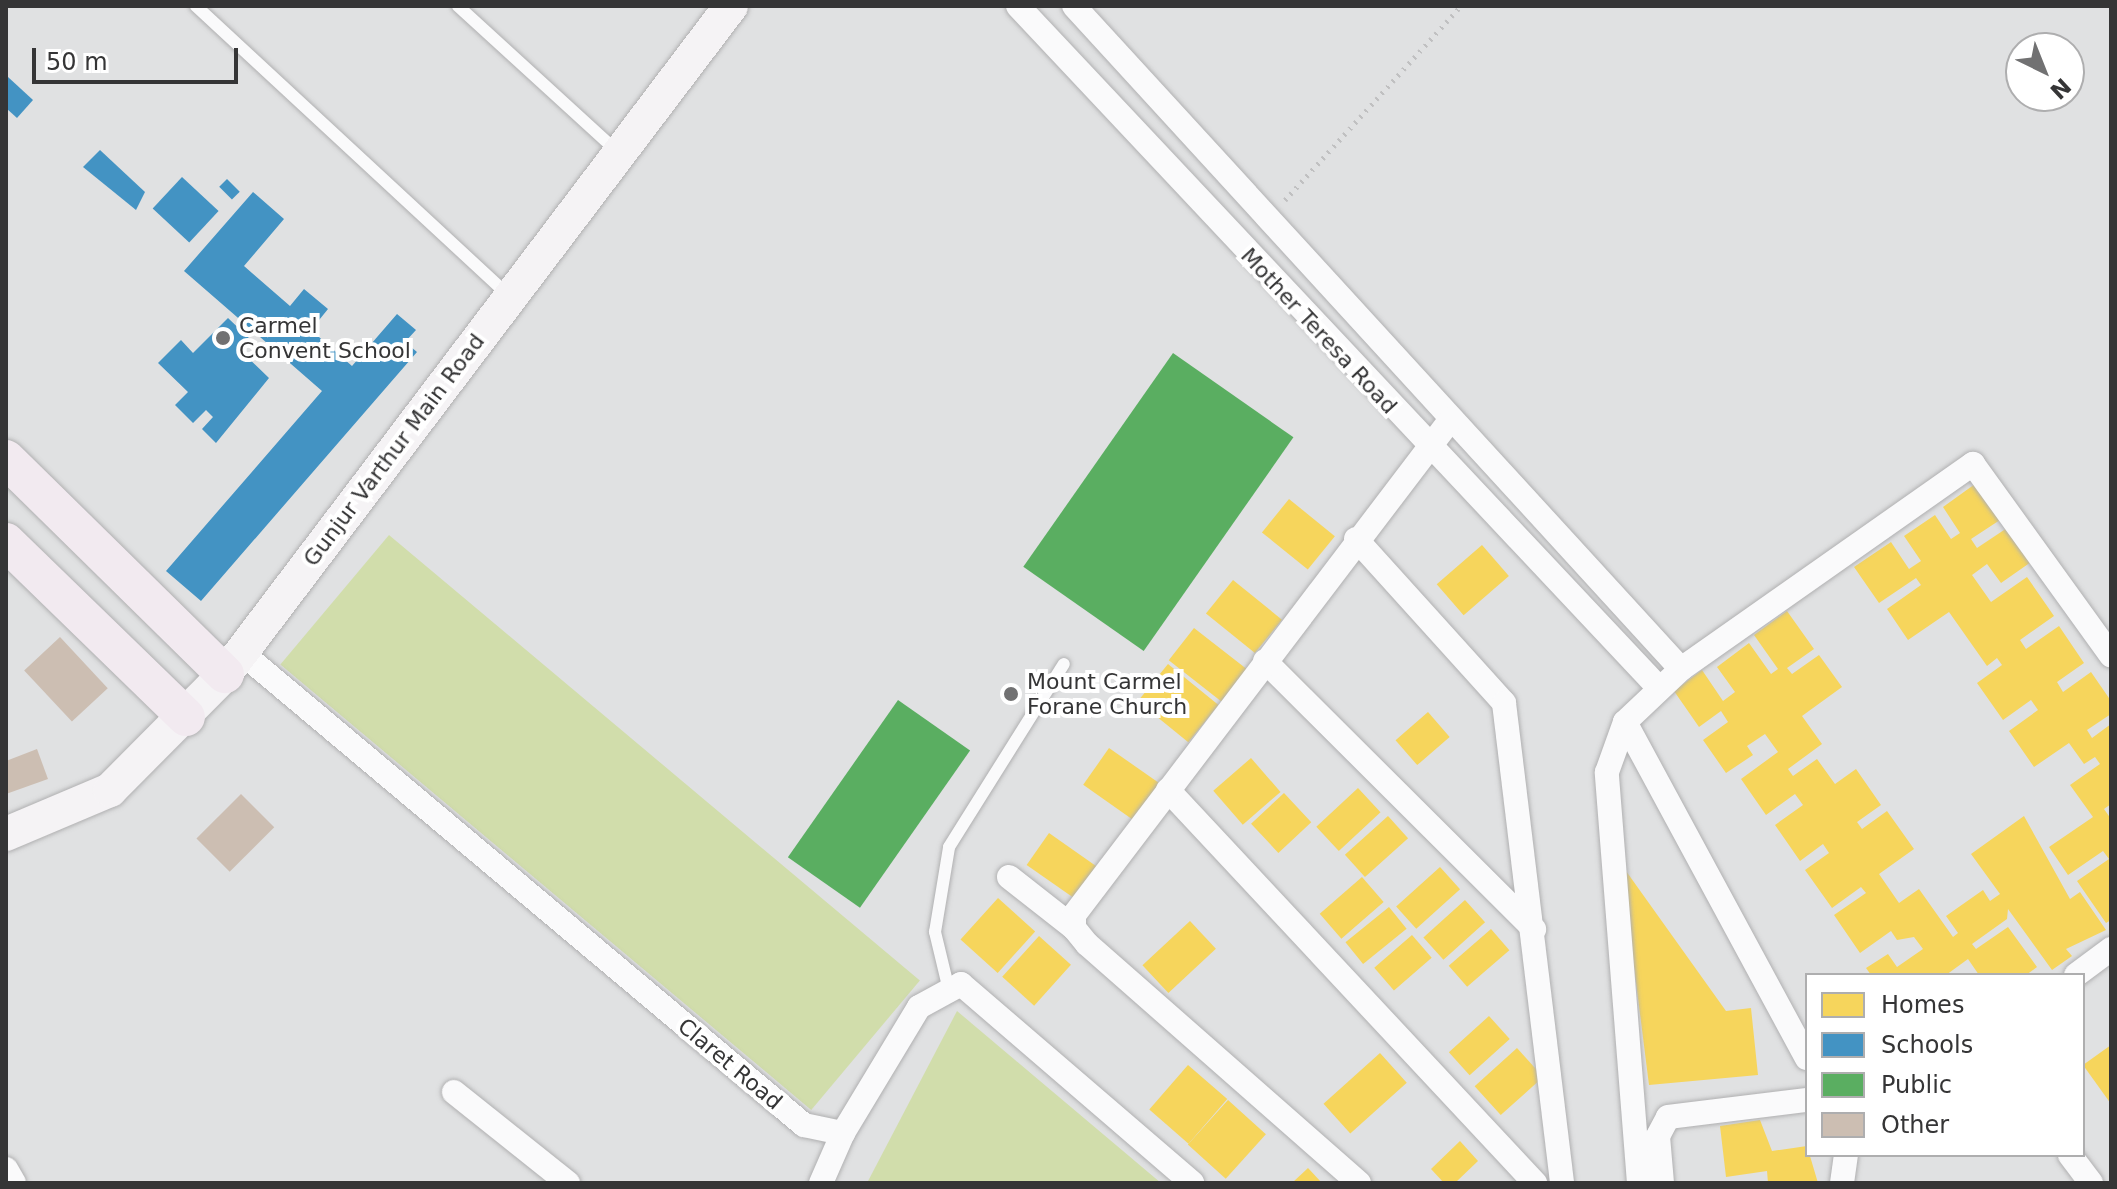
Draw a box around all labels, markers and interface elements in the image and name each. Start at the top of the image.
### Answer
scale bar [36,32,242,82]
north arrow [2005,32,2085,112]
text: 50 m [46,48,108,76]
text: N [2045,73,2076,104]
street label: Mother Teresa Road [1235,243,1403,419]
place label: Carmel Convent School [239,312,411,364]
marker: Carmel Convent School [214,329,232,347]
street label: Gunjur Varthur Main Road [298,329,490,571]
place label: Mount Carmel Forane Church [1027,668,1187,720]
marker: Mount Carmel Forane Church [1002,685,1020,703]
legend [1805,973,2085,1157]
text: Homes [1881,991,1964,1019]
street label: Claret Road [673,1013,787,1115]
text: Schools [1881,1031,1973,1059]
text: Public [1881,1071,1952,1099]
text: Other [1881,1111,1949,1139]

